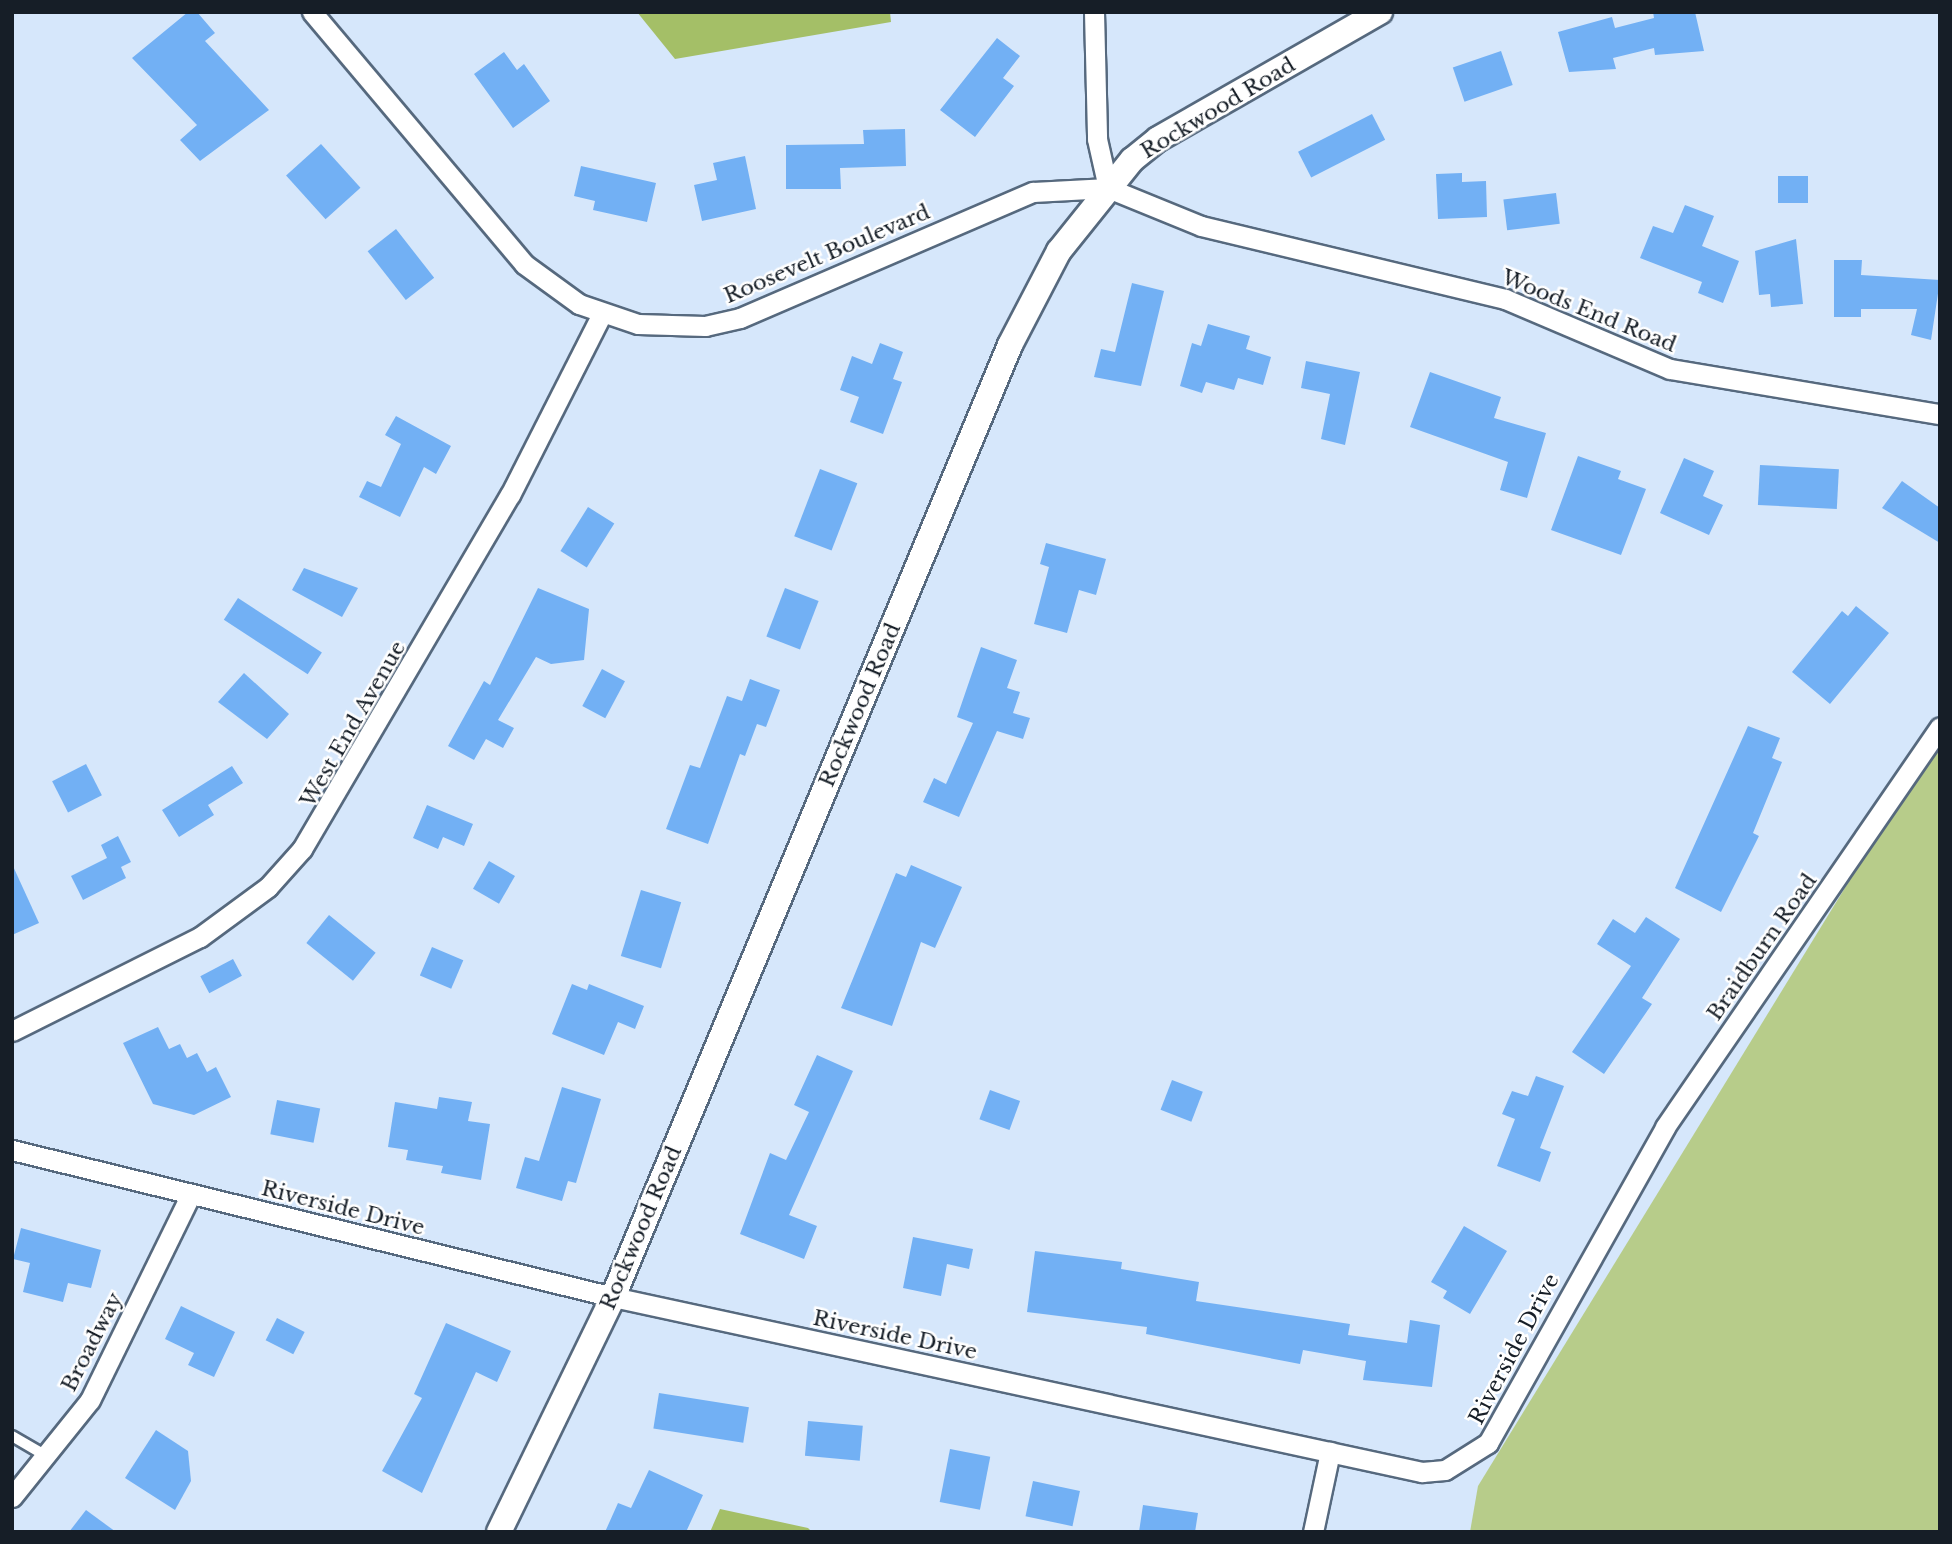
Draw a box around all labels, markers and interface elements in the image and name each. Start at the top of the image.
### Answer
street label: Rockwood Road [1136,52,1300,164]
street label: Roosevelt Boulevard [720,199,934,309]
street label: Woods End Road [1498,264,1680,358]
street label: Rockwood Road [814,619,906,791]
street label: West End Avenue [295,636,411,812]
street label: Braidburn Road [1702,869,1822,1025]
street label: Rockwood Road [595,1142,687,1314]
street label: Riverside Drive [259,1176,427,1240]
street label: Riverside Drive [1464,1269,1564,1429]
street label: Broadway [56,1288,128,1396]
street label: Riverside Drive [811,1305,979,1365]

